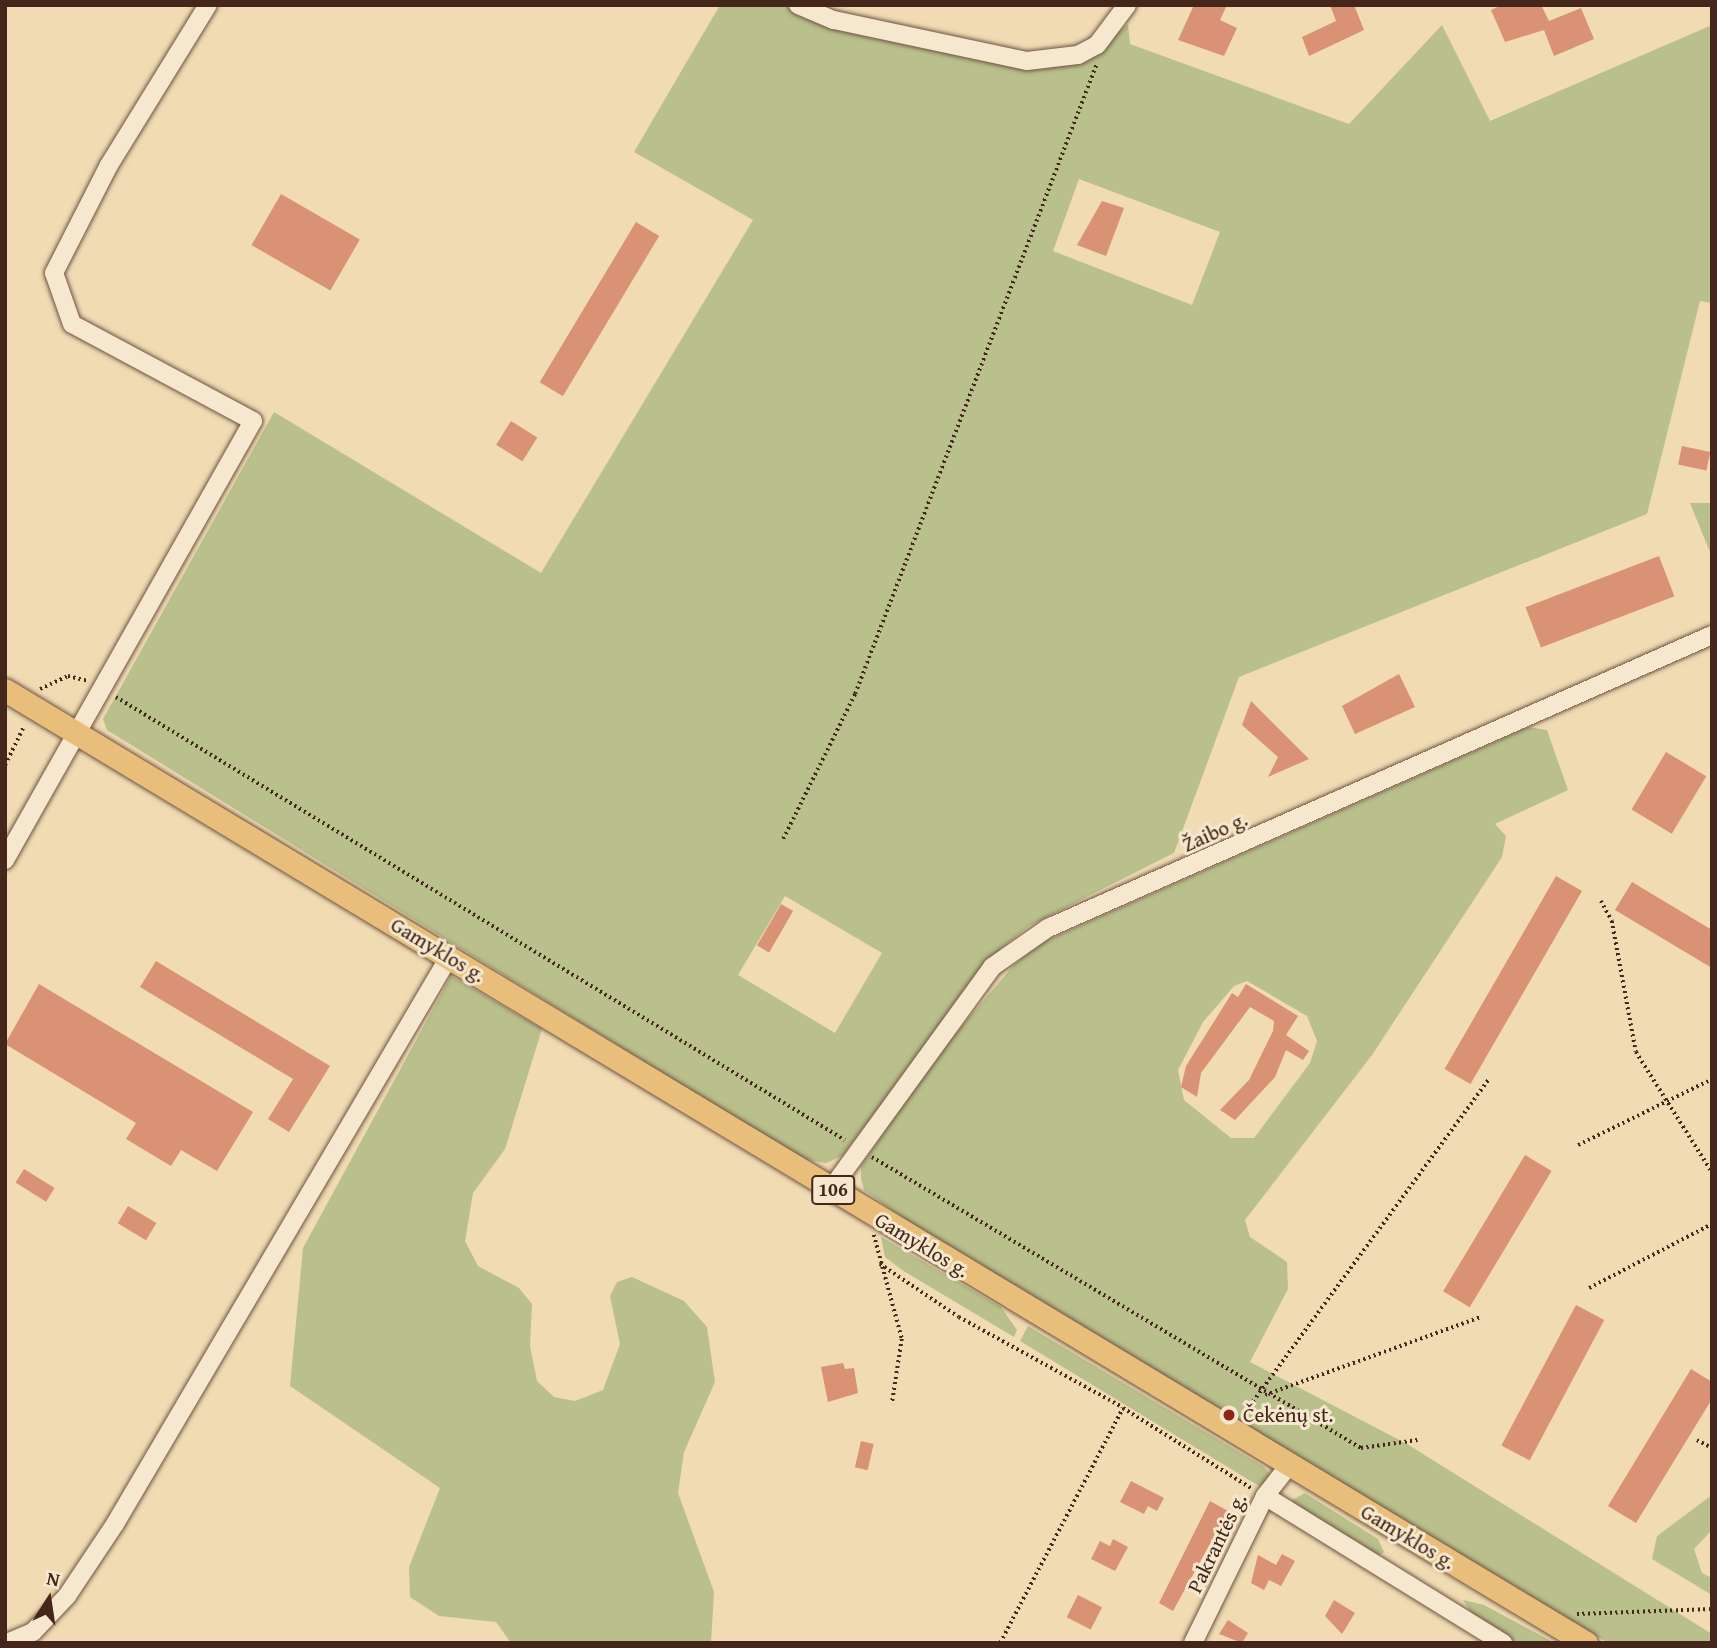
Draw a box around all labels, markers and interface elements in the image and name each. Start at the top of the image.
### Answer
street label: Žaibo g. [1178,807,1252,857]
street label: Gamyklos g. [386,912,490,988]
road number: 106 [810,1174,856,1206]
street label: Gamyklos g. [870,1207,974,1283]
place label: Čekėnų st. [1243,1402,1333,1428]
marker: Čekėnų st. [1221,1407,1237,1423]
street label: Pakrantės g. [1182,1489,1252,1597]
street label: Gamyklos g. [1356,1499,1460,1575]
text: N [44,1563,62,1593]
north arrow [14,1564,84,1634]

